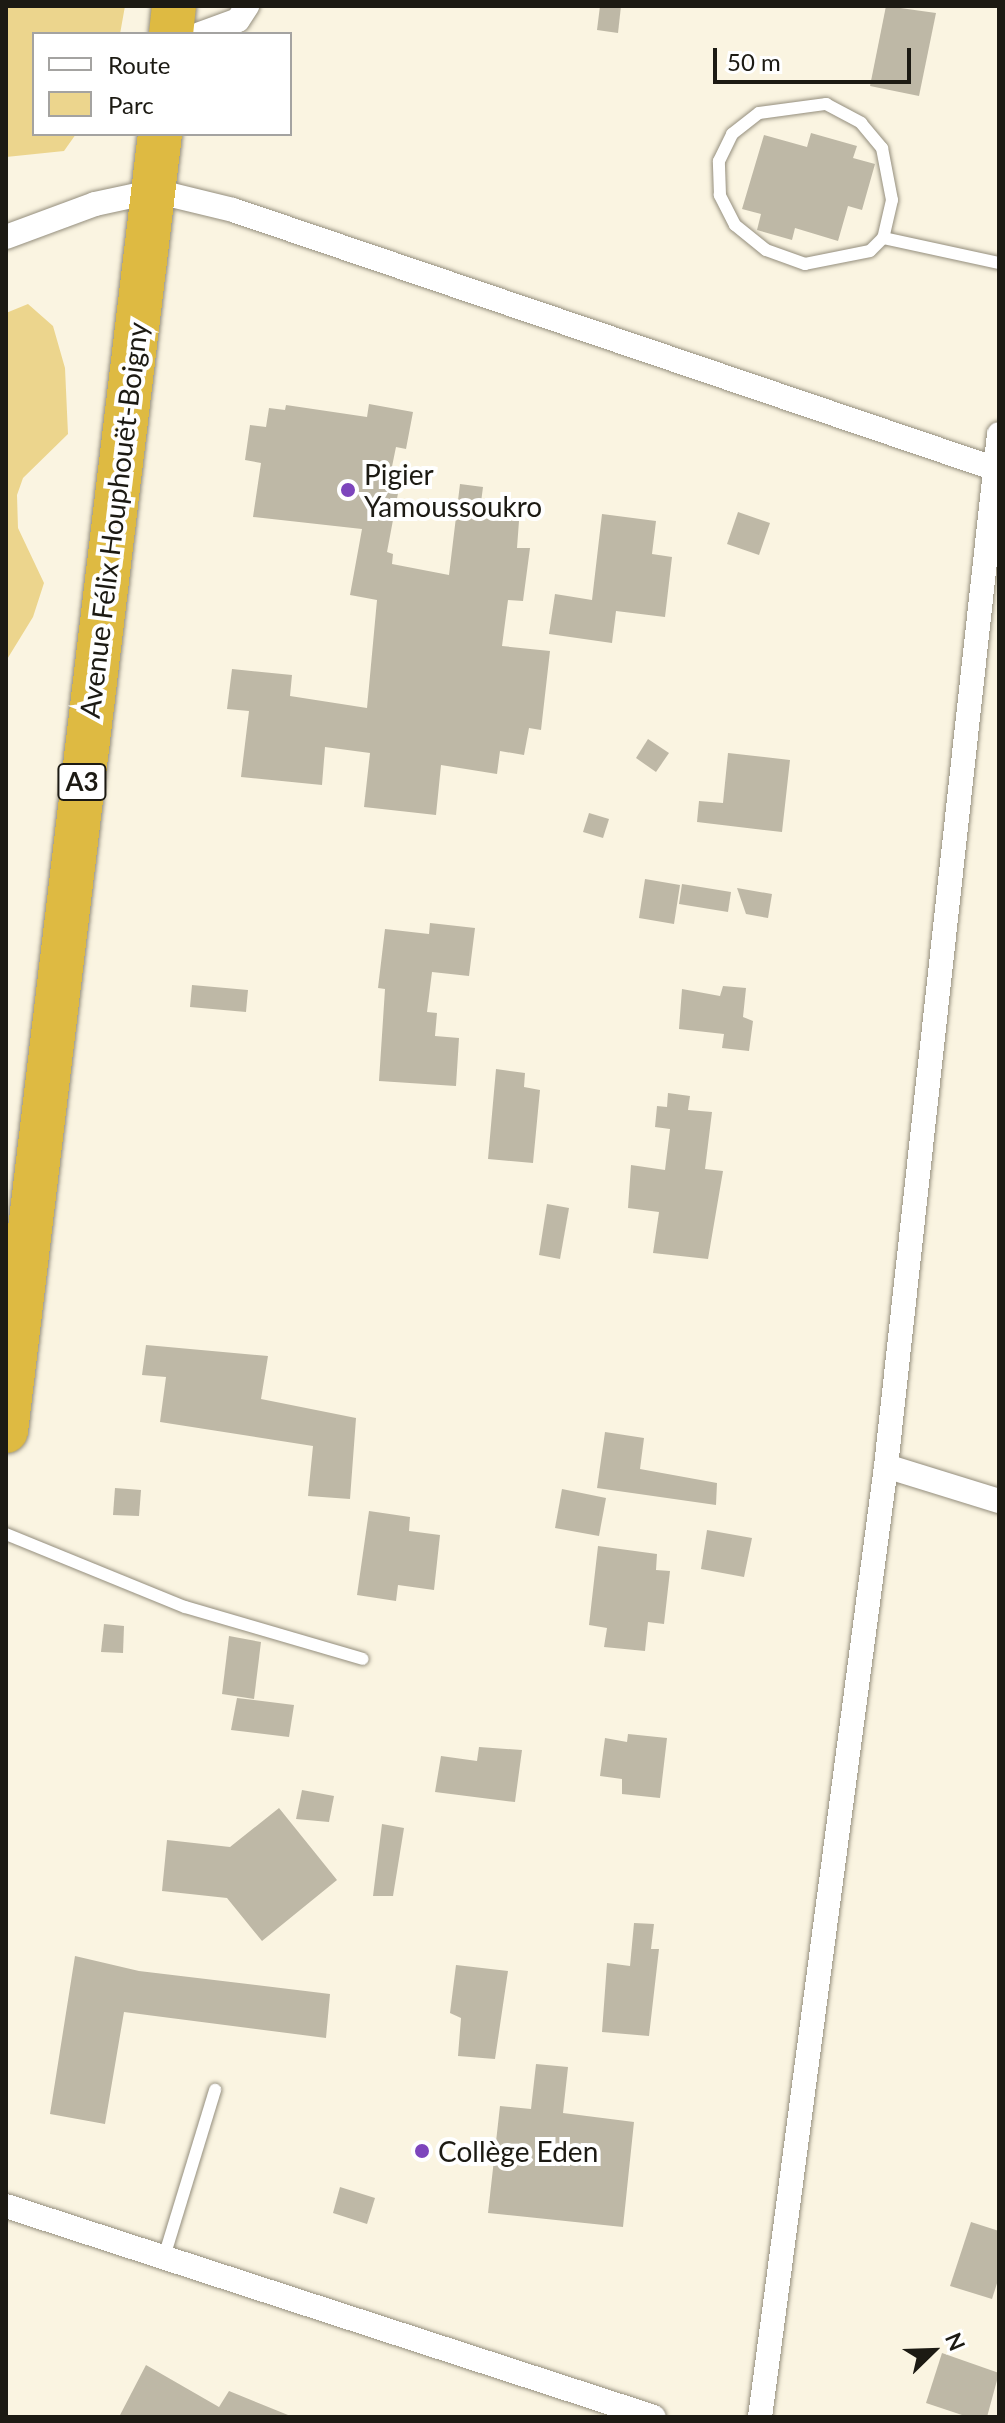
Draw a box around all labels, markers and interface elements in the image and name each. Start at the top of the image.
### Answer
legend [32,32,292,136]
scale bar [717,32,915,82]
text: 50 m [727,47,781,76]
text: Route [108,50,170,79]
text: Parc [108,90,154,119]
street label: Avenue Félix Houphouët-Boigny [72,320,154,720]
place label: Pigier Yamoussoukro [364,457,542,523]
marker: Pigier Yamoussoukro [339,481,357,499]
road number: A3 [56,760,108,804]
place label: Collège Eden [438,2134,598,2168]
marker: Collège Eden [413,2142,431,2160]
north arrow [893,2311,973,2391]
text: N [940,2328,971,2354]

